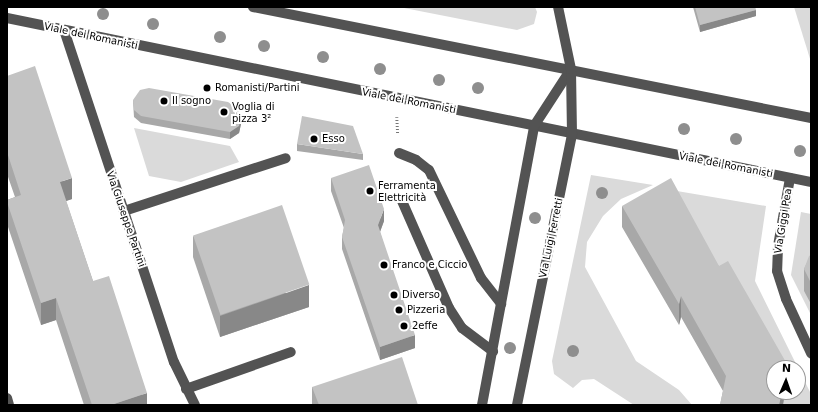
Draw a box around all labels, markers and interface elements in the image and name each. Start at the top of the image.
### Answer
street label: Viale dei Romanisti [43,20,139,52]
place label: Romanisti/Partini [215,82,300,94]
marker: Romanisti/Partini [202,83,212,93]
street label: Viale dei Romanisti [361,86,457,116]
place label: Il sogno [172,95,211,107]
marker: Il sogno [159,96,169,106]
place label: Voglia di pizza 3² [232,100,275,124]
marker: Voglia di pizza 3² [219,107,229,117]
place label: Esso [322,133,345,145]
marker: Esso [309,134,319,144]
street label: Viale dei Romanisti [678,150,774,180]
street label: Via Giuseppe Partini [104,169,148,269]
place label: Ferramenta Elettricità [378,179,436,202]
marker: Ferramenta Elettricità [365,186,375,196]
street label: Via Giggi Pea [772,188,794,254]
street label: Via Luigi Ferretti [537,197,565,279]
place label: Franco e Ciccio [392,259,467,271]
marker: Franco e Ciccio [379,260,389,270]
place label: Diverso [402,289,440,301]
marker: Diverso [389,290,399,300]
place label: Pizzeria [407,304,445,316]
marker: Pizzeria [394,305,404,315]
place label: 2effe [412,320,438,332]
marker: 2effe [399,321,409,331]
north arrow [766,360,806,400]
text: N [782,362,791,375]

